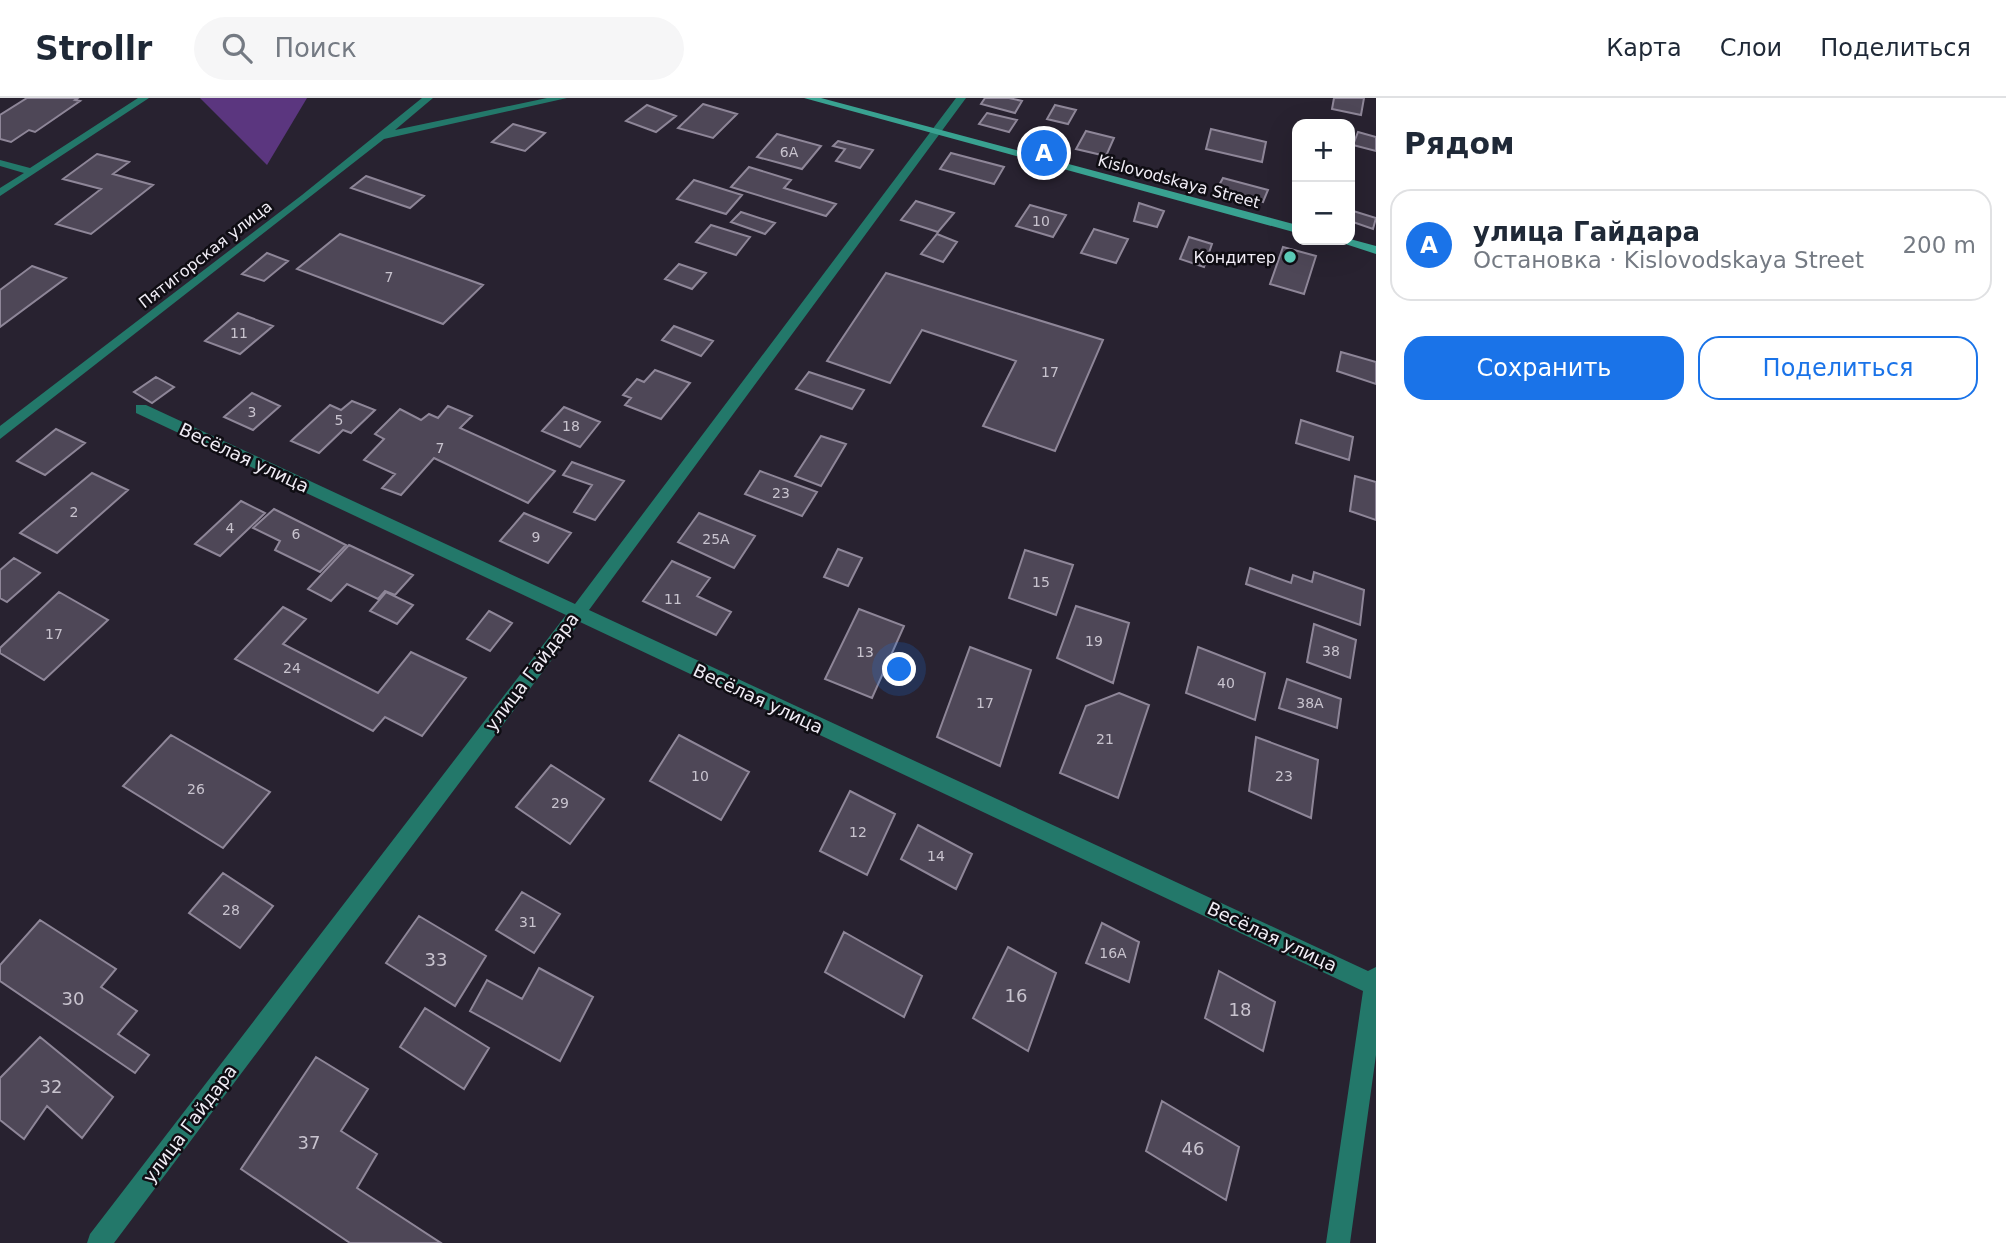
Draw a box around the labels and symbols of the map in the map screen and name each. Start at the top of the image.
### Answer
pin: A [1021,127,1067,179]
house number: 6А [780,144,799,160]
street label: Kislovodskaya Street [1096,151,1262,212]
street label: Пятигорская улица [135,197,276,312]
house number: 10 [1032,213,1050,229]
place label: Кондитер [1194,248,1276,267]
marker: Кондитер [1282,249,1298,265]
house number: 7 [385,269,393,285]
house number: 11 [230,325,248,341]
house number: 17 [1041,364,1059,380]
house number: 3 [248,404,256,420]
house number: 5 [335,412,343,428]
street label: Весёлая улица [176,418,312,497]
house number: 18 [562,418,580,434]
house number: 7 [436,440,444,456]
house number: 23 [772,485,790,501]
house number: 2 [70,504,78,520]
house number: 4 [226,520,235,536]
house number: 6 [292,526,301,542]
house number: 9 [532,529,540,545]
house number: 25А [702,531,730,547]
house number: 15 [1032,574,1050,590]
house number: 11 [664,591,682,607]
street label: улица Гайдара [480,608,583,735]
house number: 17 [45,626,63,642]
house number: 19 [1085,633,1103,649]
house number: 38 [1322,643,1340,659]
house number: 13 [856,644,874,660]
your location [882,652,916,686]
street label: Весёлая улица [690,659,826,738]
house number: 24 [283,660,301,676]
house number: 40 [1217,675,1235,691]
house number: 17 [976,695,994,711]
house number: 38А [1296,695,1324,711]
house number: 21 [1096,731,1114,747]
house number: 10 [691,768,709,784]
house number: 23 [1275,768,1293,784]
house number: 26 [187,781,205,797]
house number: 29 [551,795,569,811]
house number: 12 [849,824,867,840]
house number: 14 [927,848,945,864]
street label: Весёлая улица [1204,897,1340,976]
house number: 28 [222,902,240,918]
house number: 31 [519,914,537,930]
house number: 16А [1099,945,1127,961]
house number: 33 [425,949,447,970]
house number: 16 [1005,985,1027,1006]
house number: 30 [62,988,84,1009]
house number: 18 [1229,999,1251,1020]
street label: улица Гайдара [138,1060,241,1187]
house number: 32 [40,1076,62,1097]
house number: 37 [298,1132,320,1153]
house number: 46 [1182,1138,1204,1159]

